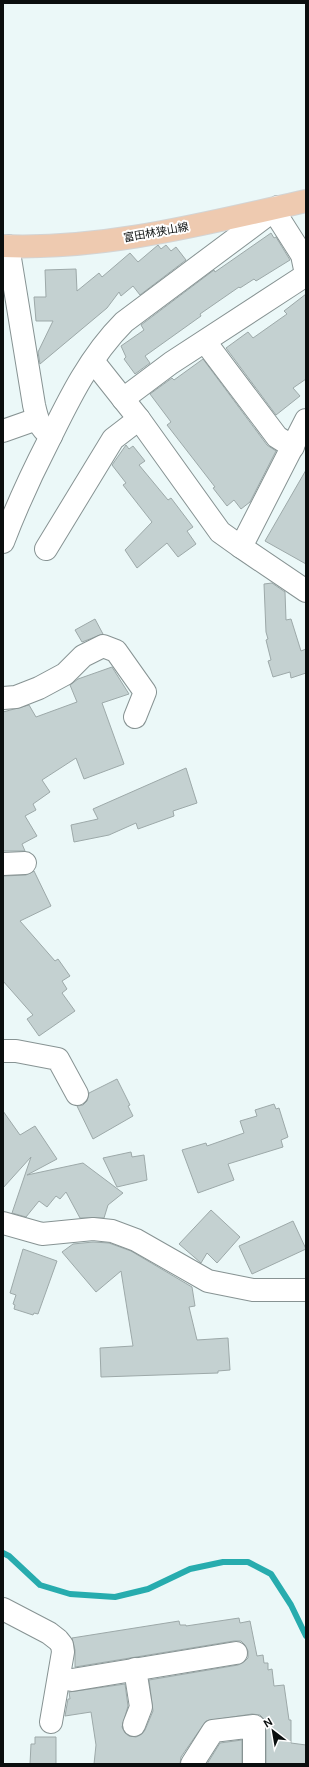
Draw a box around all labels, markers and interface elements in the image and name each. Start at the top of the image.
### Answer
street label: 富田林狭山線 [122,219,190,245]
north arrow [253,1711,293,1751]
text: N [261,1714,275,1730]

